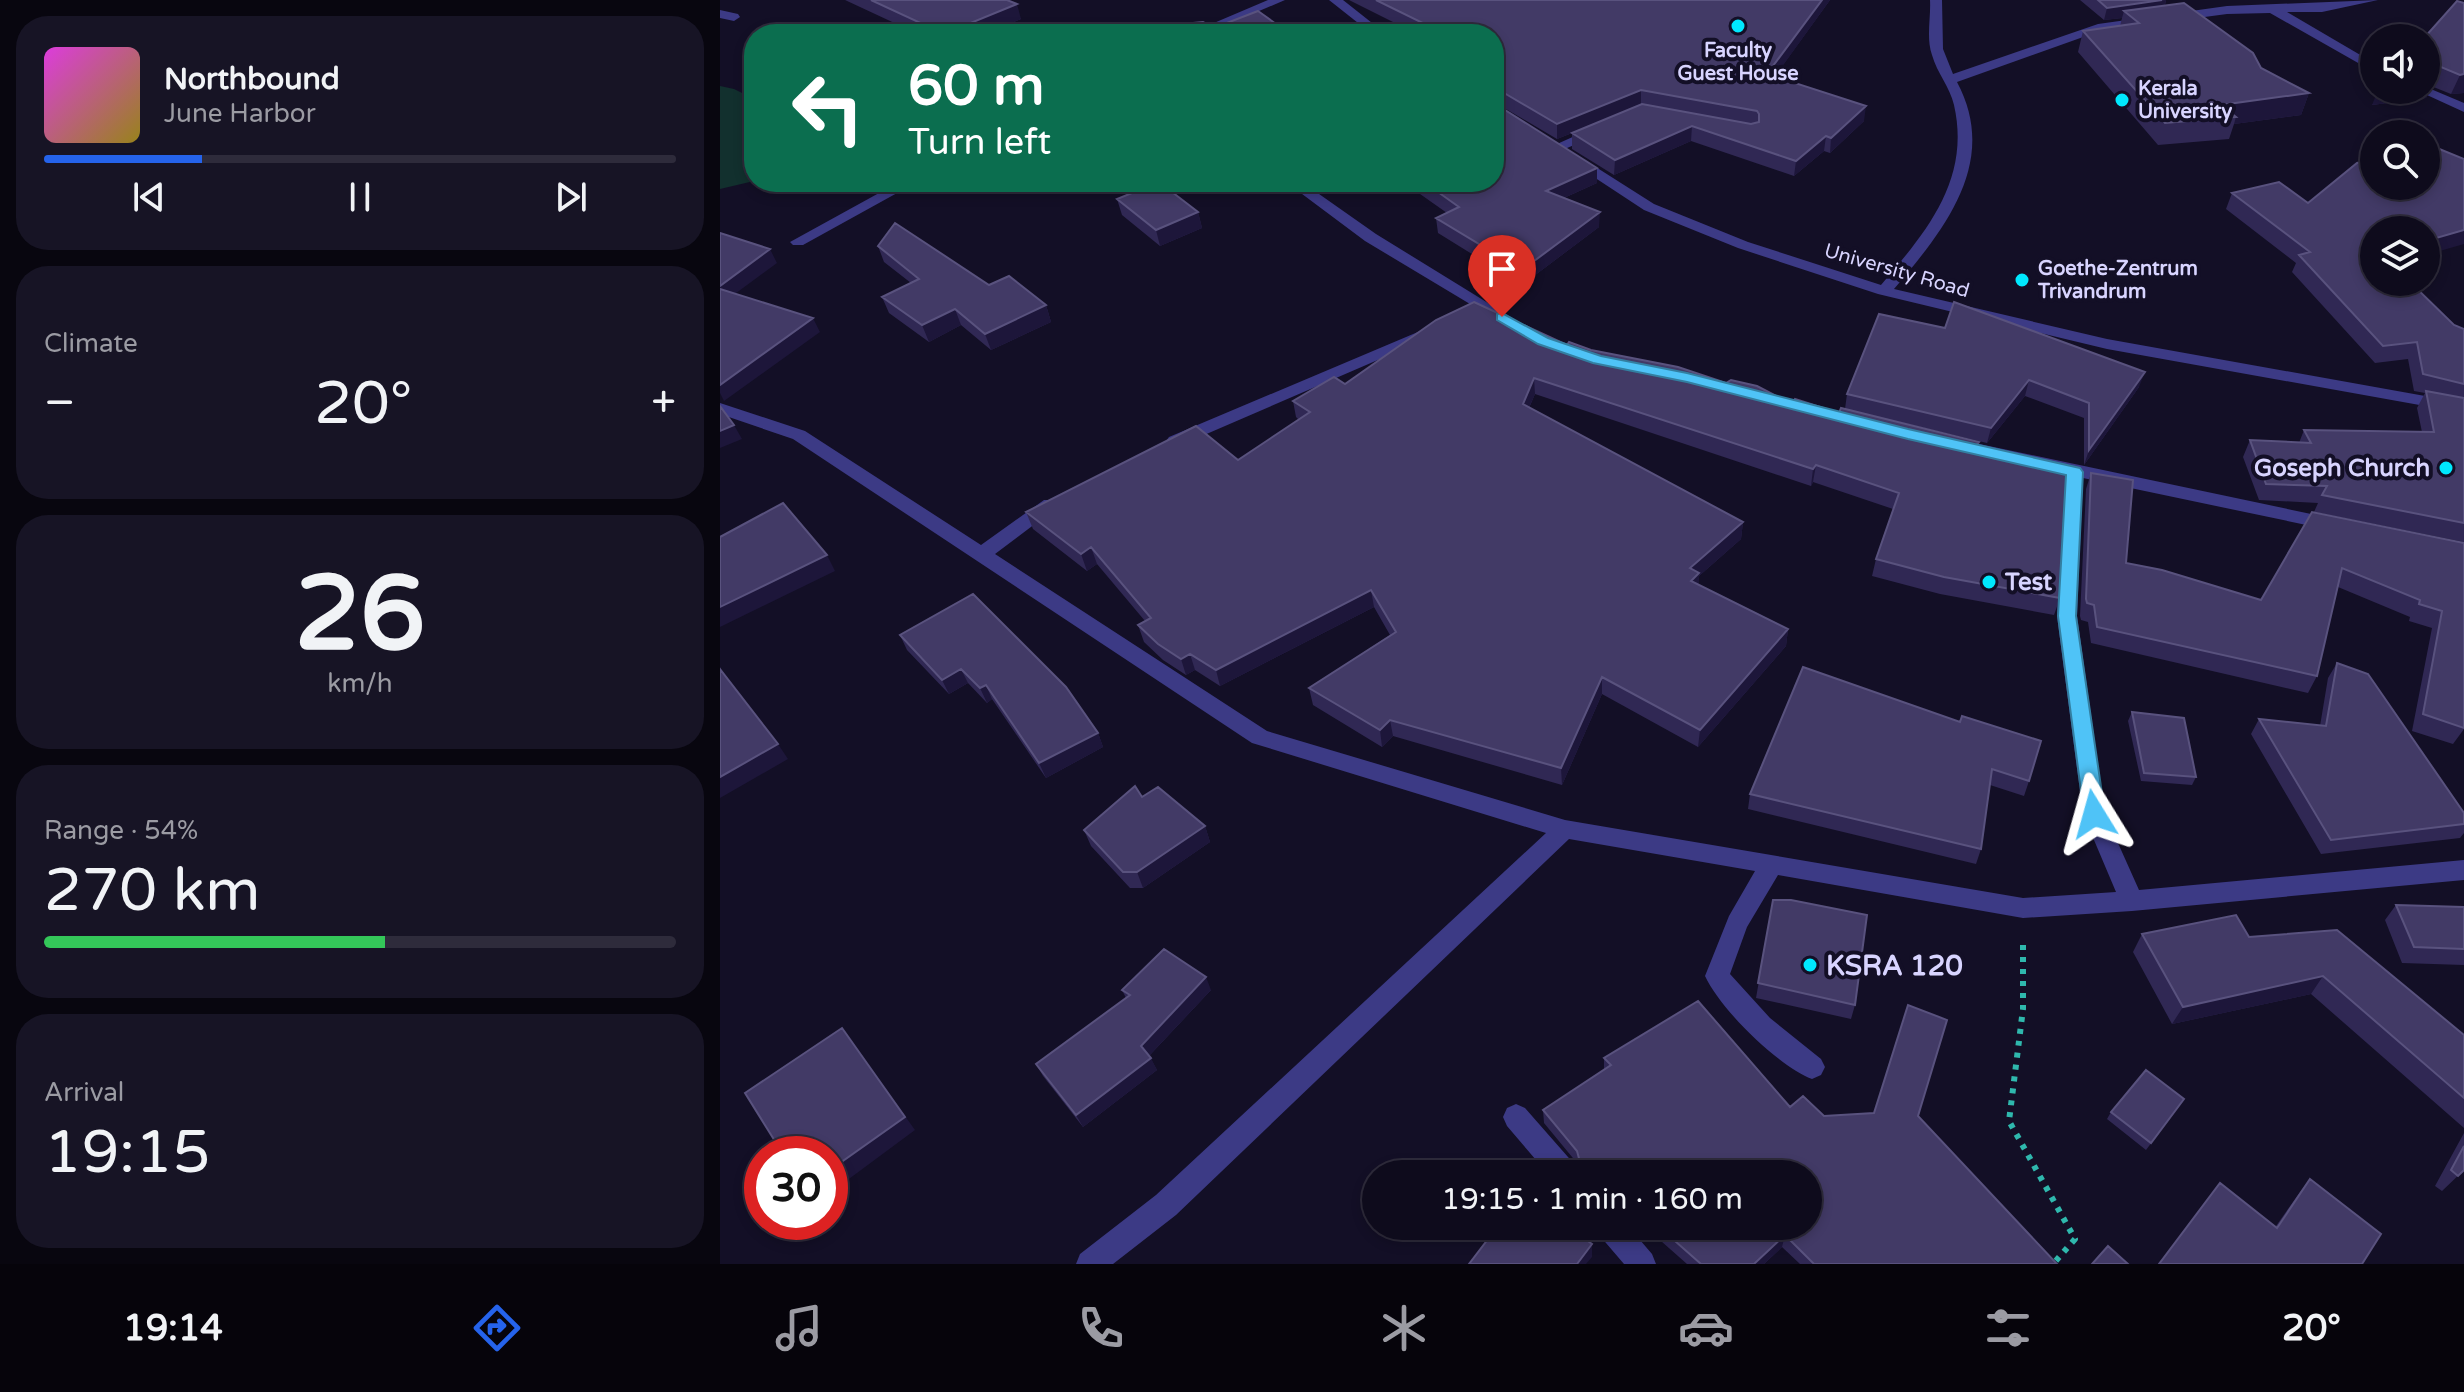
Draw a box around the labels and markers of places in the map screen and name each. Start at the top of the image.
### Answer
marker: Faculty Guest House [1729,17,1747,35]
place label: Faculty Guest House [1677,39,1799,86]
place label: Kerala University [2138,77,2233,124]
marker: Kerala University [2113,91,2131,109]
pin [1468,235,1536,317]
place label: Goethe-Zentrum Trivandrum [2037,257,2198,304]
marker: Goethe-Zentrum Trivandrum [2013,271,2031,289]
place label: Goseph Church [2254,454,2430,483]
marker: Goseph Church [2437,459,2455,477]
place label: Test [2004,568,2053,597]
marker: Test [1980,573,1998,591]
place label: KSRA 120 [1826,949,1963,983]
marker: KSRA 120 [1801,956,1819,974]

